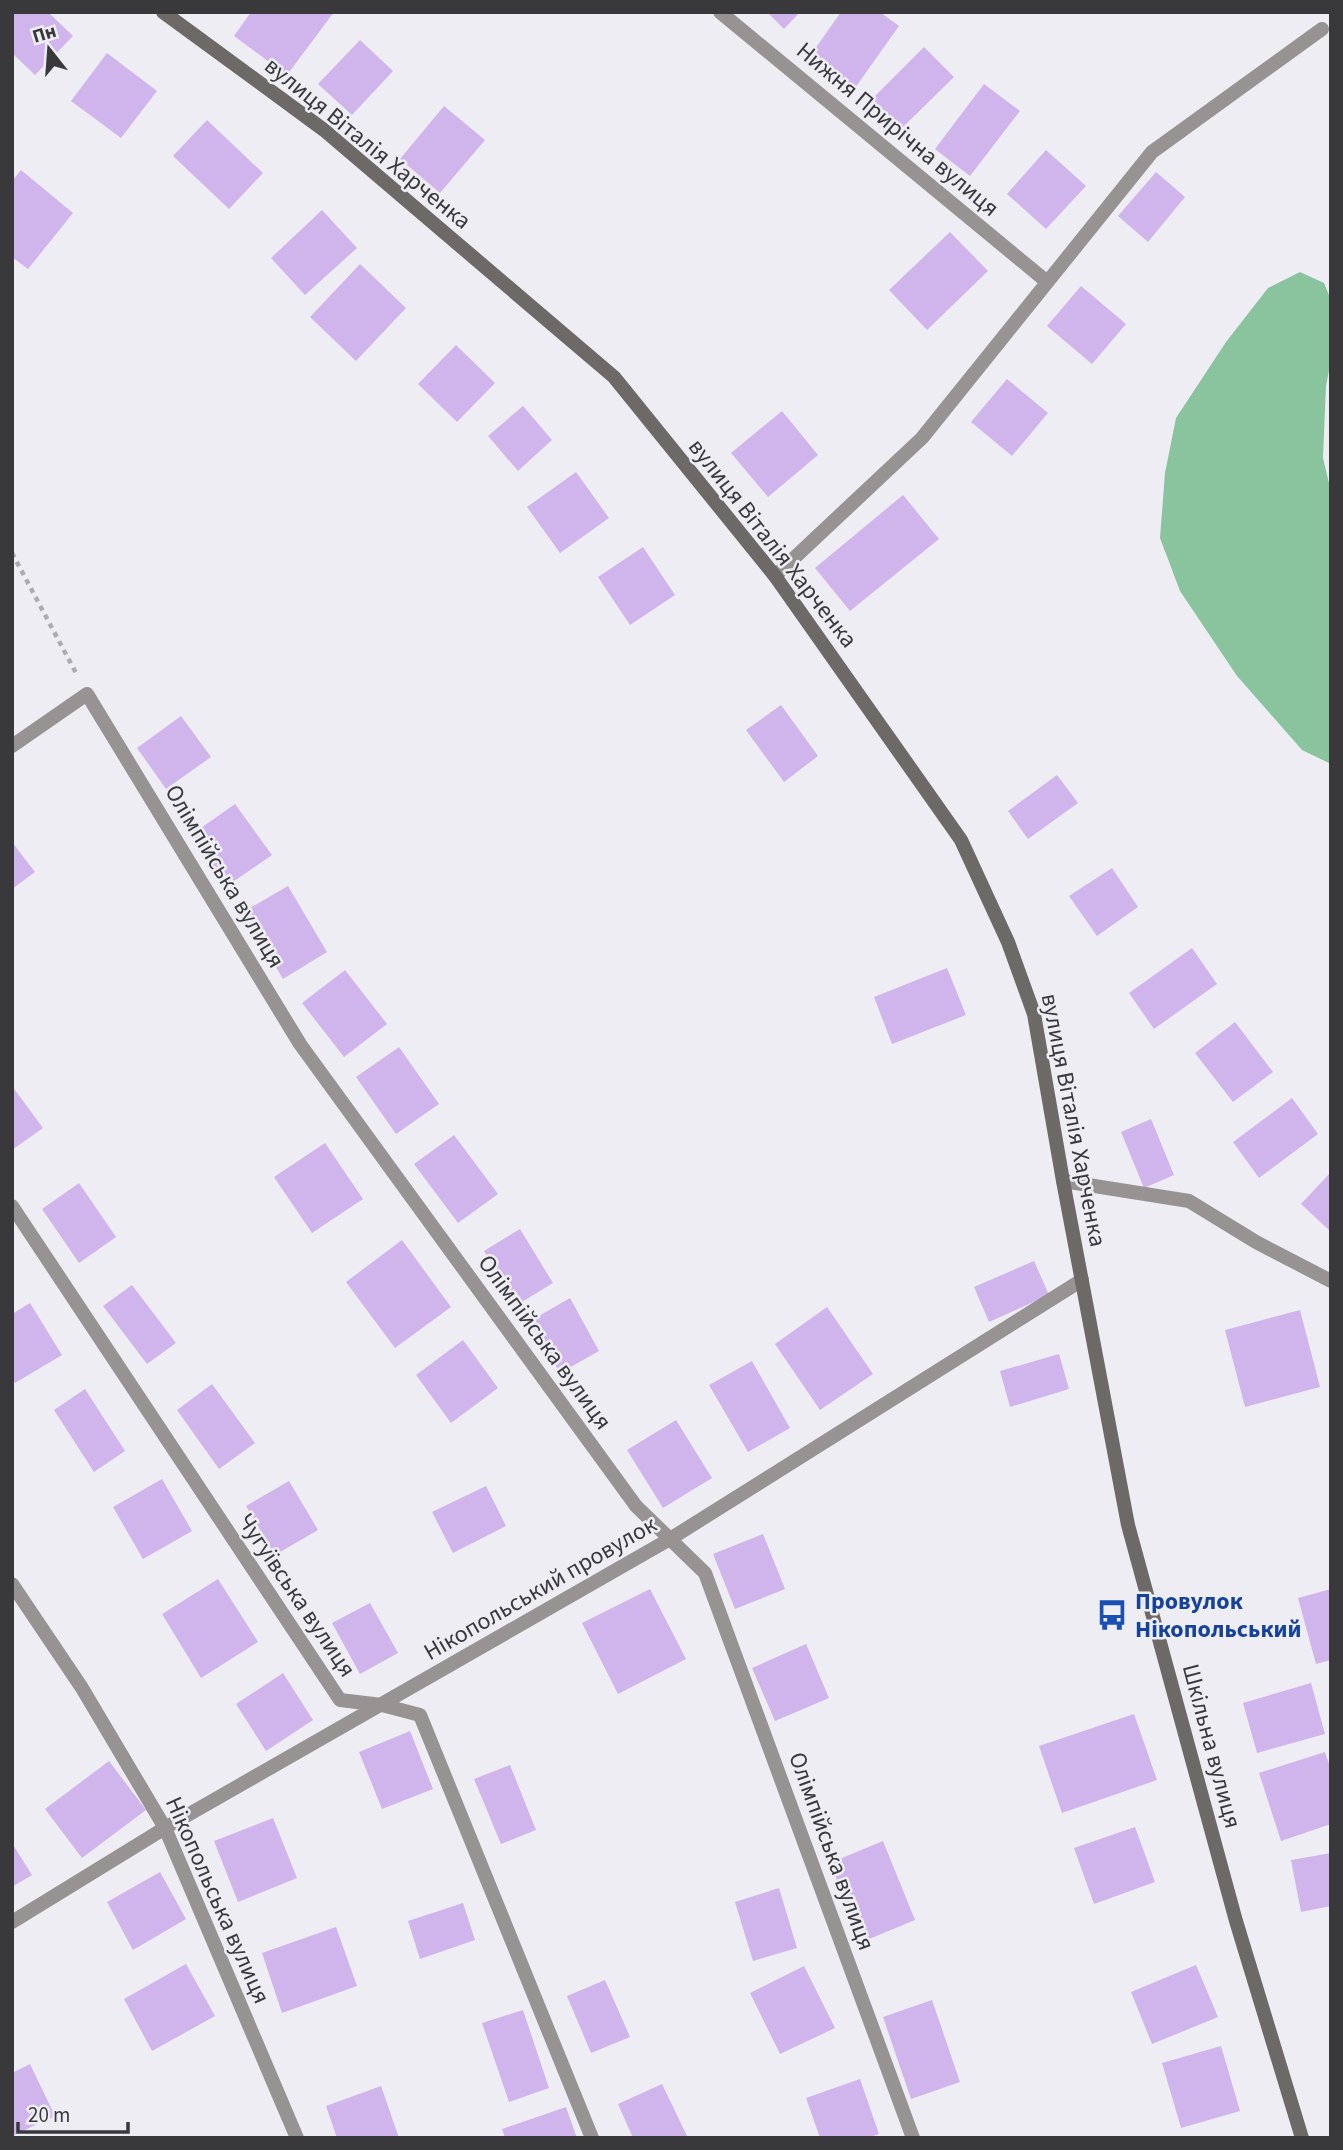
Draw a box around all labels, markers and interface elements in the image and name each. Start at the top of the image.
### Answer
north arrow [14,14,84,84]
text: Пн [29,18,60,51]
street label: Нижня Прирічна вулиця [788,34,1007,225]
street label: вулиця Віталія Харченка [257,49,479,238]
street label: вулиця Віталія Харченка [680,431,866,655]
street label: Олімпійська вулиця [156,778,293,975]
street label: вулиця Віталія Харченка [1032,990,1115,1250]
street label: Олімпійська вулиця [469,1248,620,1437]
street label: Чугуївська вулиця [229,1506,364,1684]
street label: Нікопольський провулок [417,1507,663,1670]
place label: Провулок Нікопольський [1135,1584,1302,1647]
bus stop icon: Провулок Нікопольський [1095,1598,1129,1632]
street label: Шкільна вулиця [1173,1660,1250,1832]
street label: Олімпійська вулиця [779,1747,884,1955]
street label: Нікопольська вулиця [156,1791,279,2009]
scale bar [18,2090,128,2134]
text: 20 m [28,2100,70,2130]

